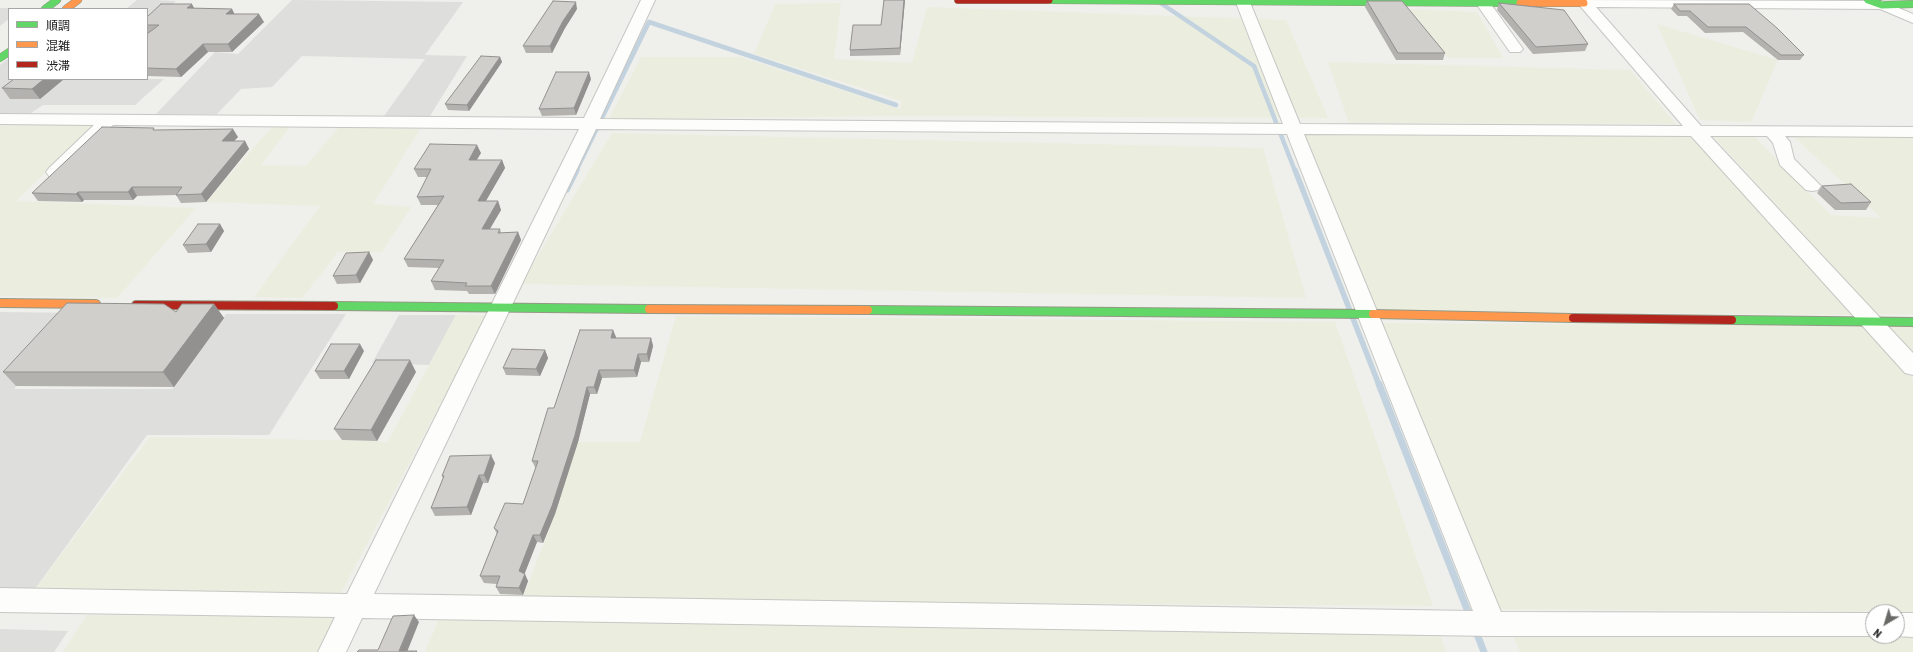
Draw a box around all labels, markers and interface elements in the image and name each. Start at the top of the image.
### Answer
legend [8,8,148,80]
text: 順調 [46,19,70,33]
text: 混雑 [46,39,70,53]
text: 渋滞 [46,59,70,73]
north arrow [1865,604,1905,644]
text: N [1871,626,1885,640]

